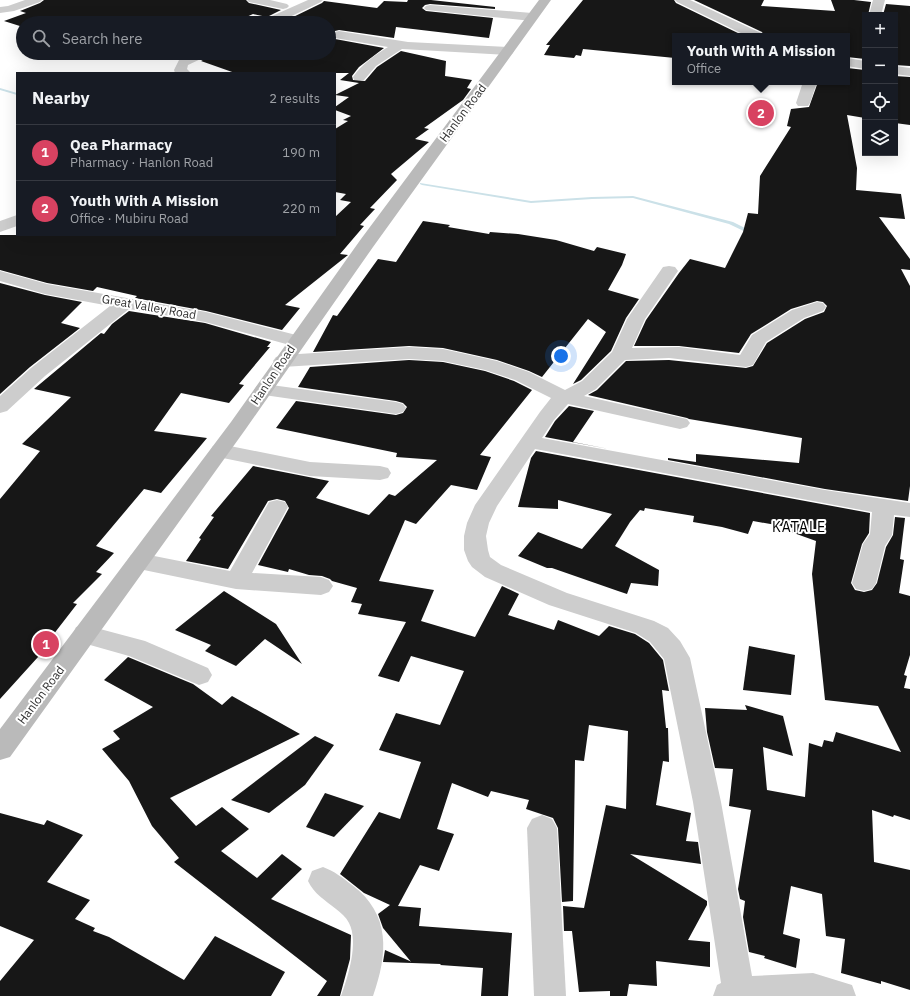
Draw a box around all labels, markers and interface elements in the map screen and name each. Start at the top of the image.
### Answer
map controls [862,12,898,156]
button: + [862,12,898,48]
search box [16,16,336,60]
icon: search [30,27,52,49]
text: Search here [62,29,142,48]
popup [672,33,850,85]
text: Youth With A Mission [687,41,835,60]
button: − [862,48,898,84]
text: Office [687,60,721,77]
street label: Hanlon Road [436,81,489,145]
button: locate [862,84,898,120]
text: Nearby [32,87,90,109]
text: 2 results [269,90,320,107]
pin: 2 [748,98,774,128]
button: layers [862,120,898,156]
text: Qea Pharmacy [70,135,172,154]
text: 1 [41,144,49,161]
text: 190 m [282,144,320,161]
text: Pharmacy · Hanlon Road [70,154,213,171]
text: Youth With A Mission [70,191,219,210]
text: 2 [41,200,49,217]
text: 220 m [282,200,320,217]
text: Office · Mubiru Road [70,210,189,227]
street label: Great Valley Road [101,291,197,322]
street label: Hanlon Road [247,342,298,407]
your location [551,346,571,366]
district label: KATALE [772,518,826,536]
pin: 1 [33,629,59,659]
street label: Hanlon Road [14,663,67,727]

